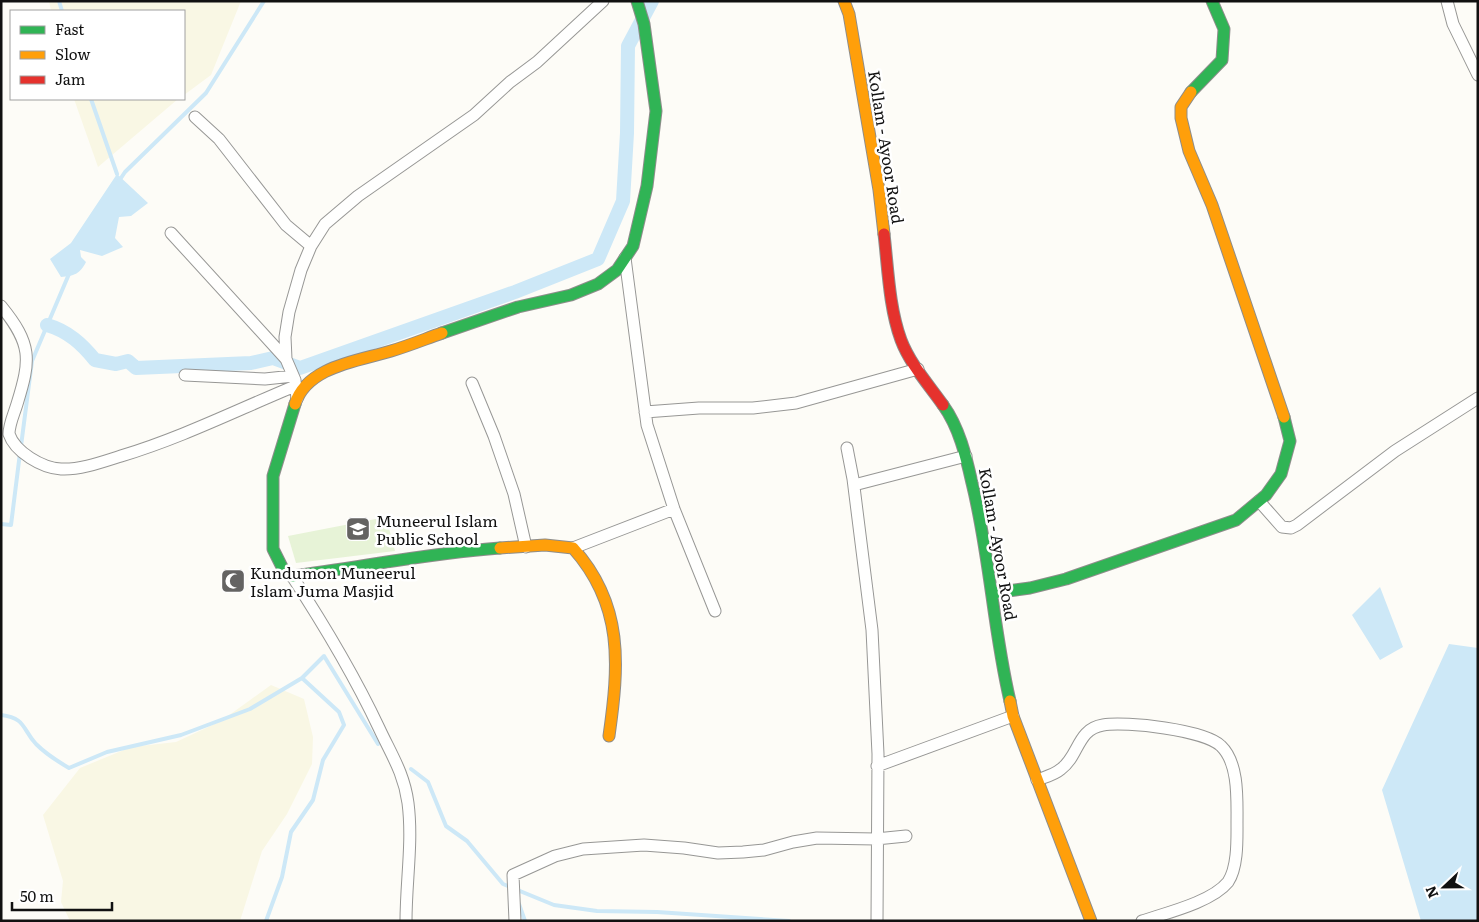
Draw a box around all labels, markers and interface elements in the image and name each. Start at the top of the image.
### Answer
legend [10,10,185,100]
text: Fast [55,17,84,40]
text: Slow [55,42,90,65]
text: Jam [55,67,86,90]
street label: Kollam - Ayoor Road [863,69,911,226]
street label: Kollam - Ayoor Road [974,466,1024,623]
place label: Muneerul Islam Public School [376,508,498,550]
school or university icon: Muneerul Islam Public School [345,516,371,542]
place label: Kundumon Muneerul Islam Juma Masjid [250,560,416,602]
mosque icon: Kundumon Muneerul Islam Juma Masjid [220,568,246,594]
north arrow [1419,862,1469,912]
scale bar [12,880,112,912]
text: N [1419,883,1442,901]
text: 50 m [20,884,54,907]

